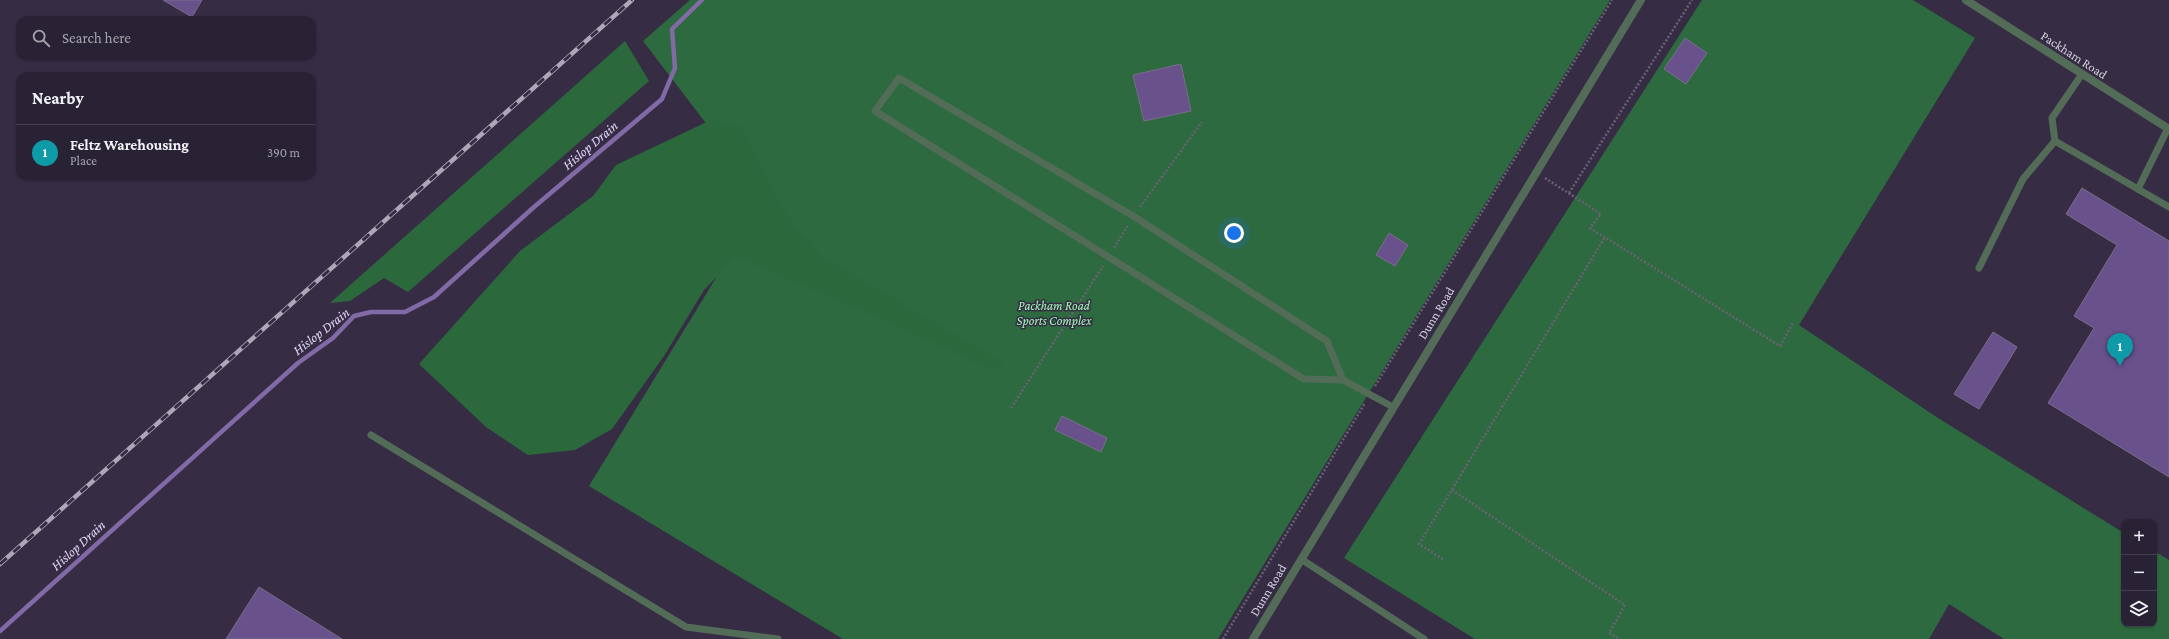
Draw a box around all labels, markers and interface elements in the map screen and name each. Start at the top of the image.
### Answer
search box [16,16,316,60]
icon: search [30,27,52,49]
street label: Packham Road [2038,28,2110,82]
text: Search here [62,30,131,46]
text: Nearby [32,89,84,108]
water label: Hislop Drain [559,117,621,173]
text: Feltz Warehousing [70,137,189,153]
text: 1 [43,145,47,160]
text: 390 m [267,145,300,160]
text: Place [70,153,97,168]
your location [1224,223,1244,243]
street label: Dunn Road [1415,284,1458,342]
park label: Packham Road Sports Complex [1016,298,1092,328]
water label: Hislop Drain [290,304,352,358]
pin: 1 [2107,333,2133,366]
water label: Hislop Drain [48,517,108,573]
map controls [2121,519,2157,627]
button: + [2121,519,2157,555]
button: − [2121,555,2157,591]
street label: Dunn Road [1247,561,1290,619]
button: layers [2121,591,2157,627]

